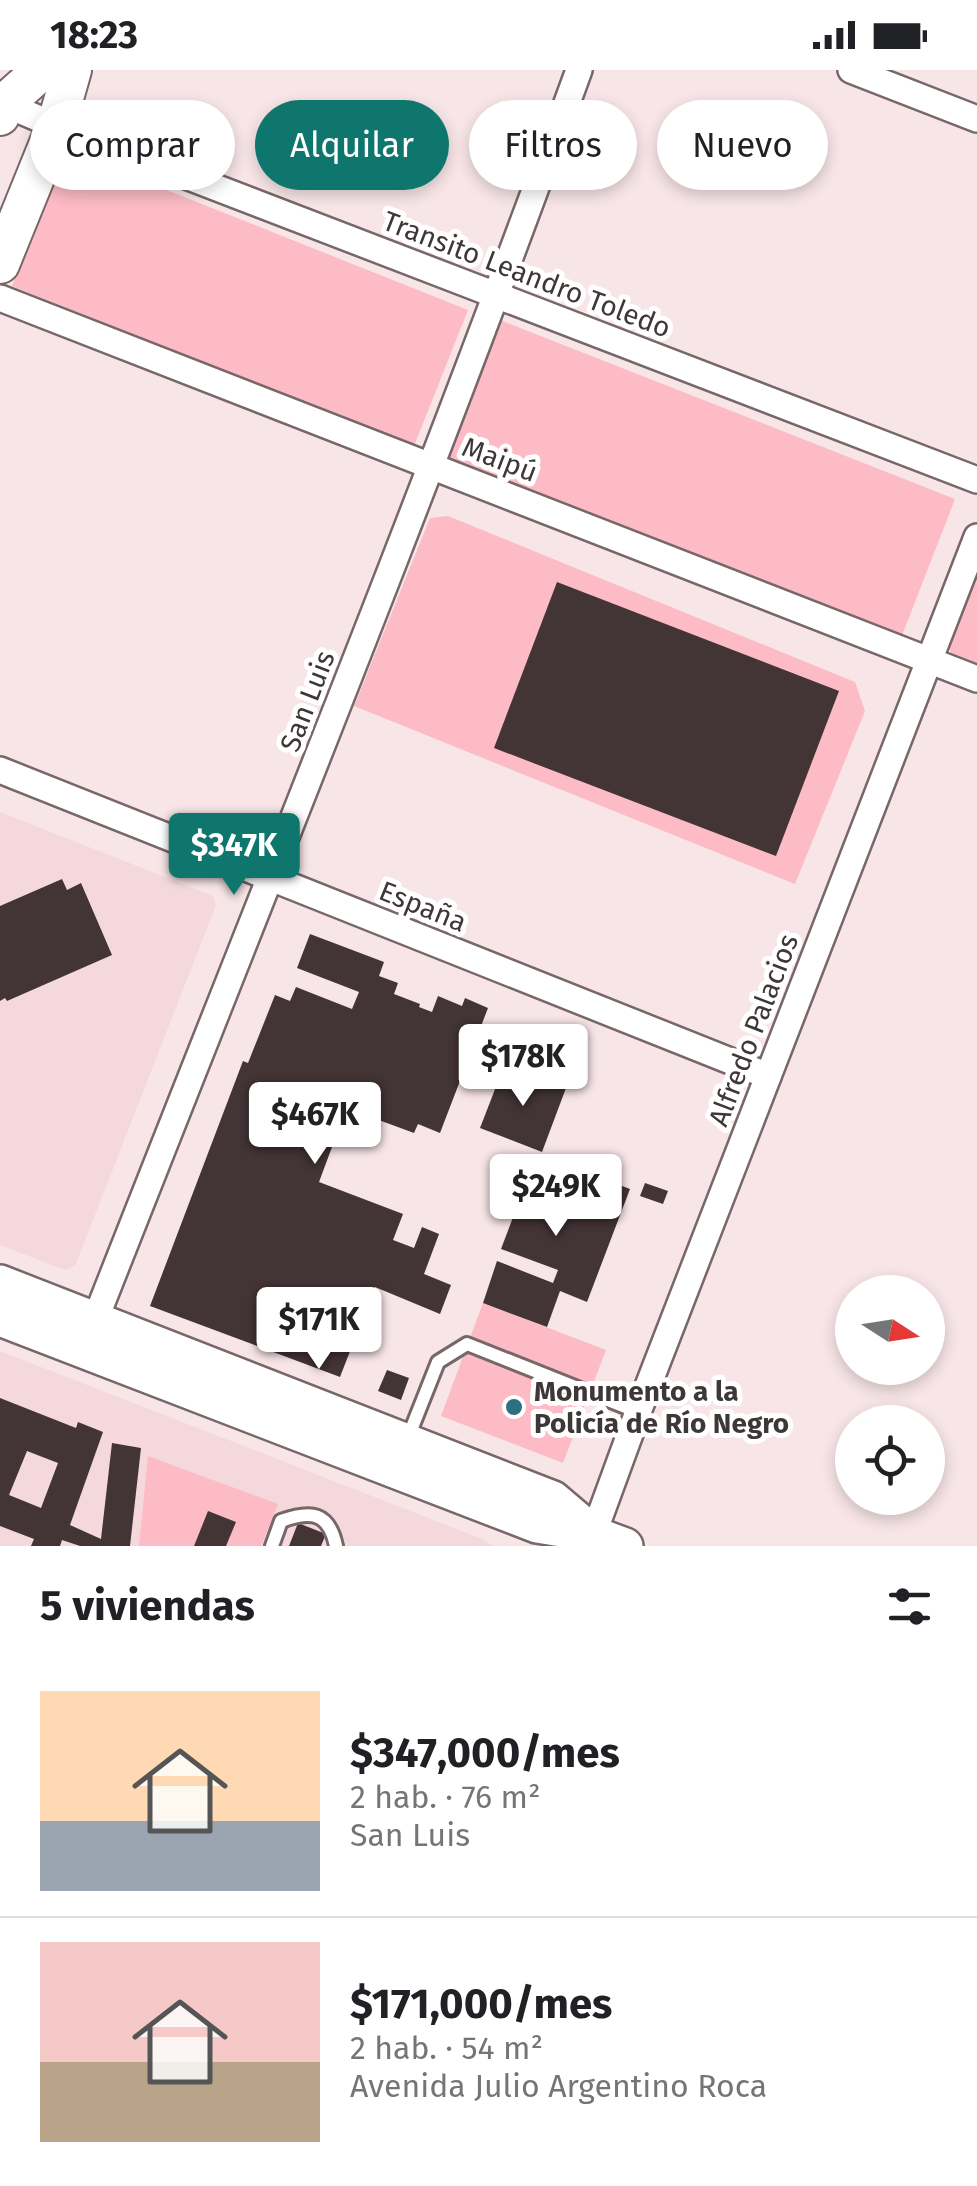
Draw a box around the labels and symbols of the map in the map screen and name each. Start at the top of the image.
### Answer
street label: Transito Leandro Toledo [378,204,675,345]
street label: Maipú [458,430,542,489]
street label: San Luis [273,646,342,756]
pin: $347K [164,813,304,898]
street label: España [374,874,471,939]
street label: Alfredo Palacios [702,929,805,1131]
pin: $178K [453,1024,593,1109]
pin: $467K [245,1082,385,1167]
pin: $249K [486,1154,626,1239]
north arrow [835,1275,945,1385]
pin: $171K [249,1287,389,1372]
place label: Monumento a la Policía de Río Negro [534,1375,789,1440]
marker: Monumento a la Policía de Río Negro [503,1396,525,1418]

